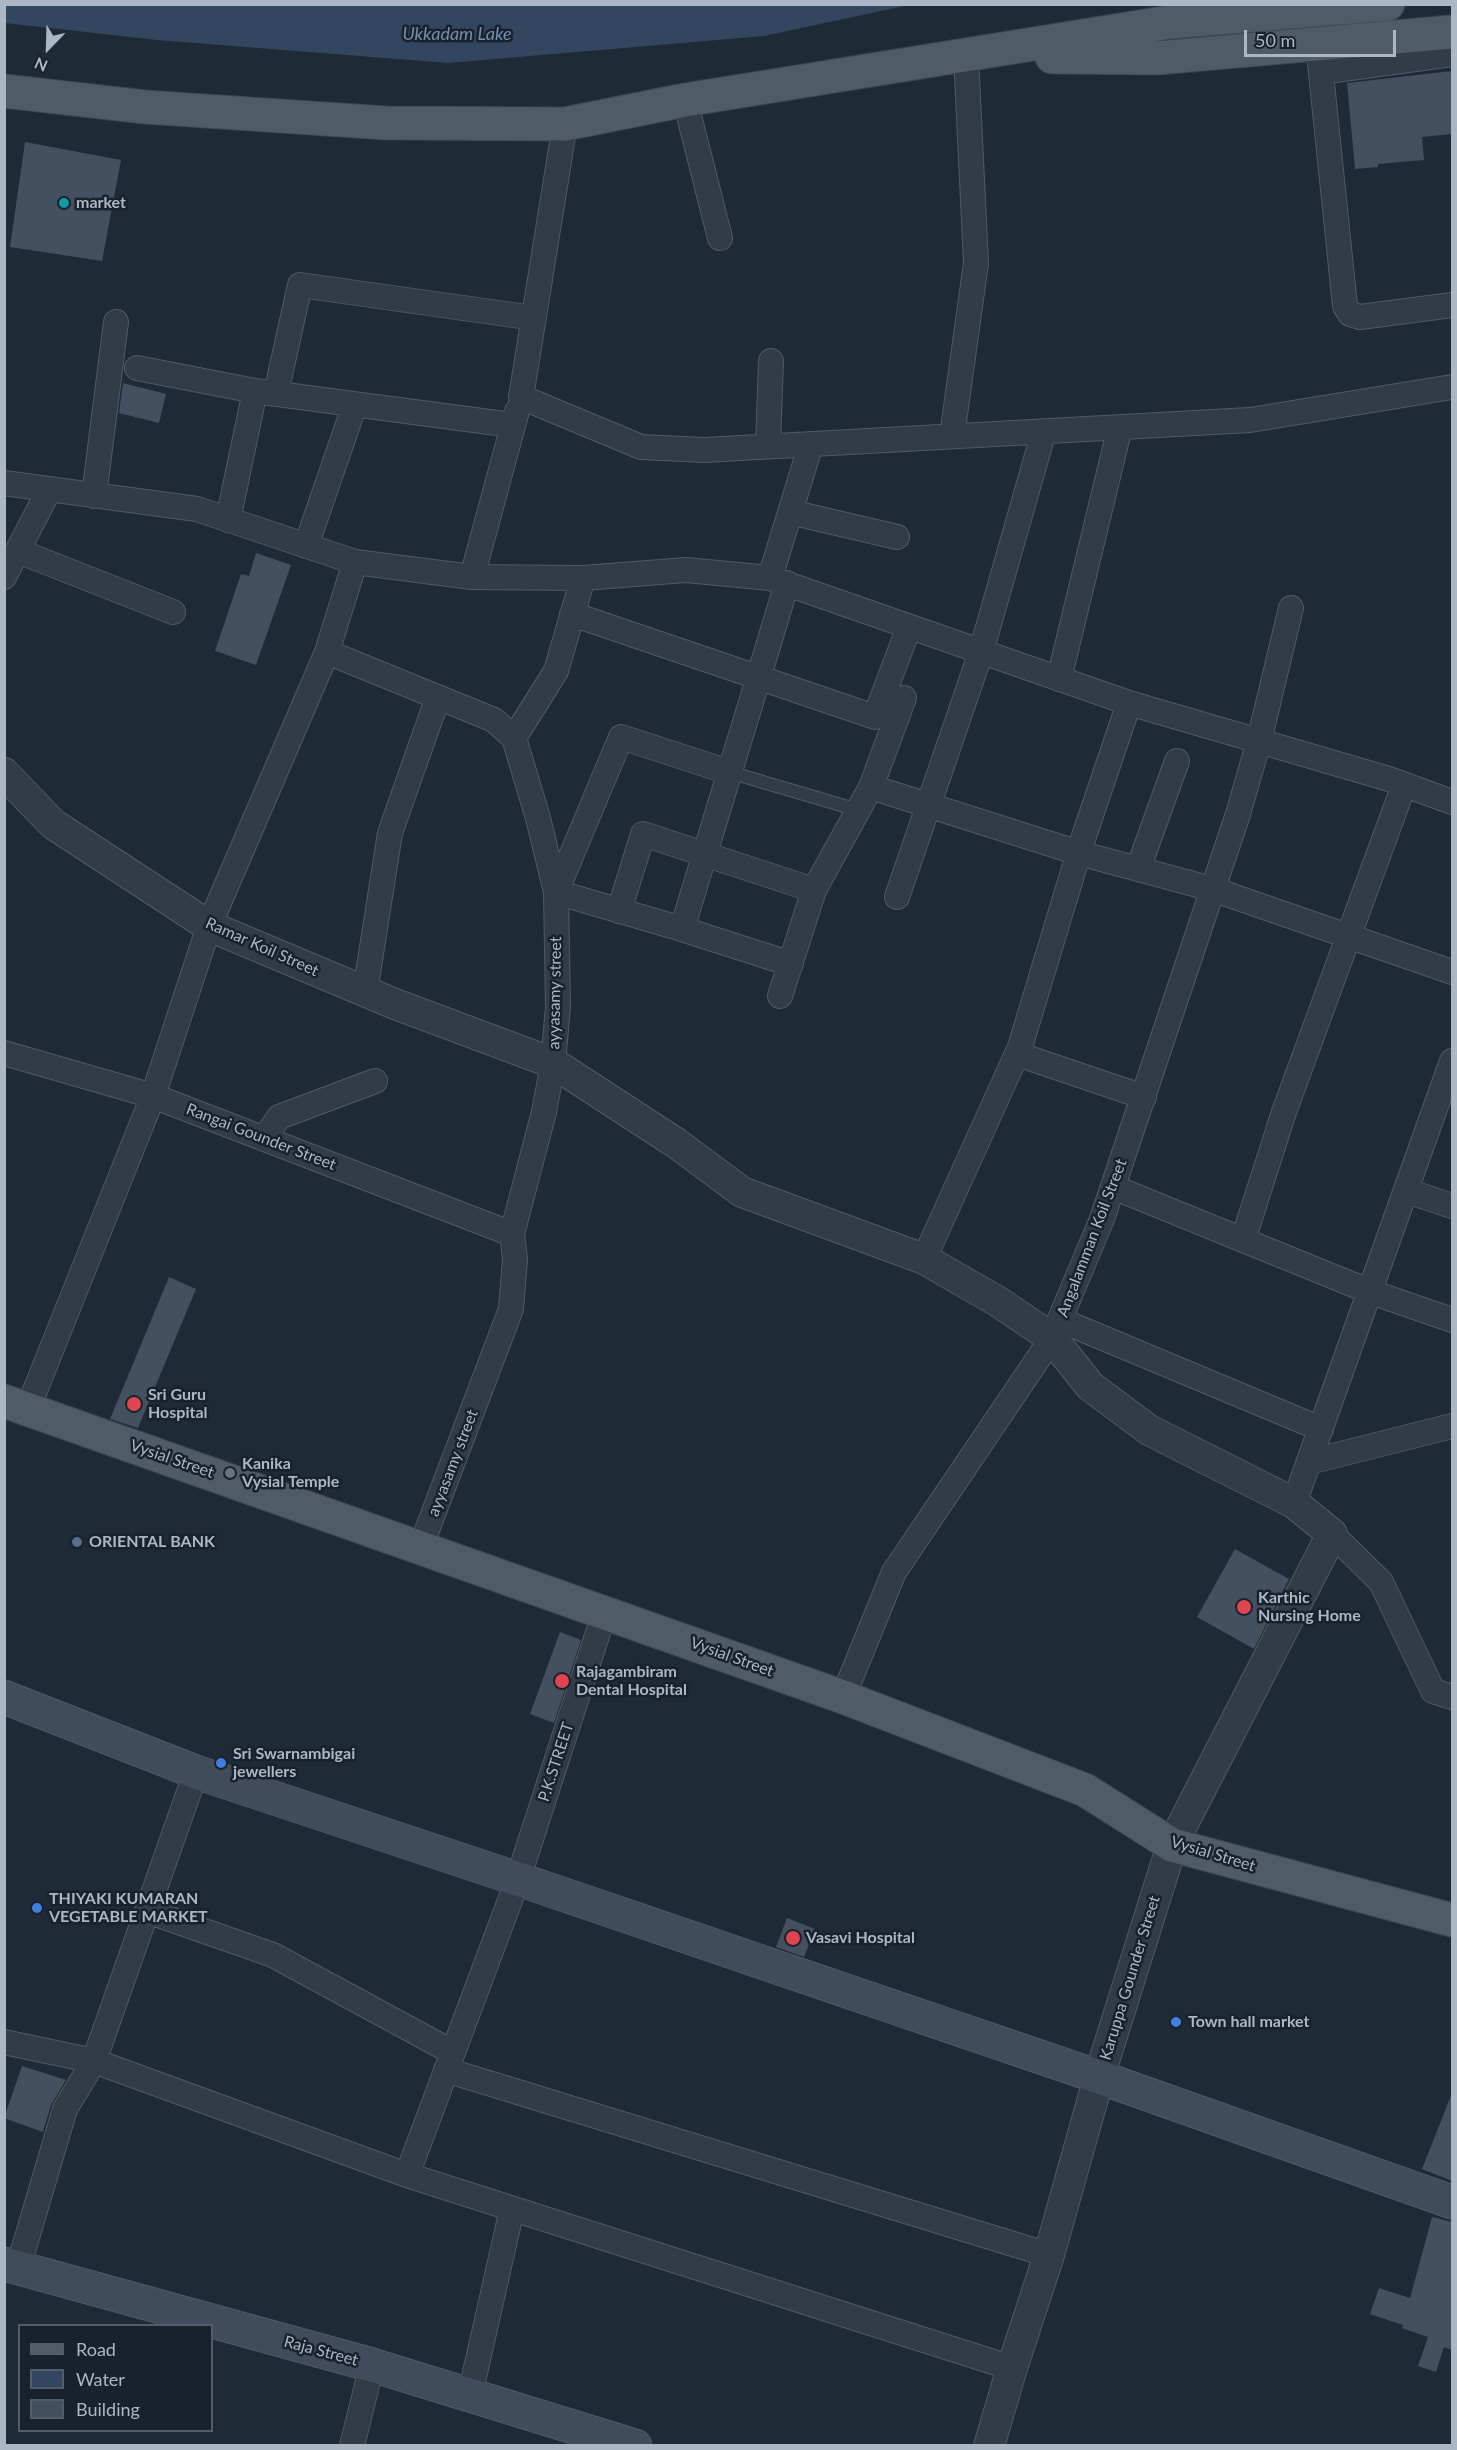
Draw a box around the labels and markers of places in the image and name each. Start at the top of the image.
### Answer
place label: market [76,193,126,213]
marker: market [57,196,71,210]
place label: Sri Guru Hospital [148,1385,208,1423]
marker: Sri Guru Hospital [125,1395,143,1413]
place label: Kanika Vysial Temple [242,1454,339,1492]
marker: Kanika Vysial Temple [223,1466,237,1480]
place label: ORIENTAL BANK [89,1532,215,1552]
marker: ORIENTAL BANK [70,1535,84,1549]
place label: Karthic Nursing Home [1258,1588,1361,1626]
marker: Karthic Nursing Home [1235,1598,1253,1616]
place label: Rajagambiram Dental Hospital [576,1662,687,1700]
marker: Rajagambiram Dental Hospital [553,1672,571,1690]
place label: Sri Swarnambigai jewellers [233,1744,355,1782]
marker: Sri Swarnambigai jewellers [214,1756,228,1770]
place label: THIYAKI KUMARAN VEGETABLE MARKET [49,1889,208,1927]
marker: THIYAKI KUMARAN VEGETABLE MARKET [30,1901,44,1915]
place label: Vasavi Hospital [806,1928,915,1948]
marker: Vasavi Hospital [784,1929,802,1947]
place label: Town hall market [1188,2012,1310,2032]
marker: Town hall market [1169,2015,1183,2029]

